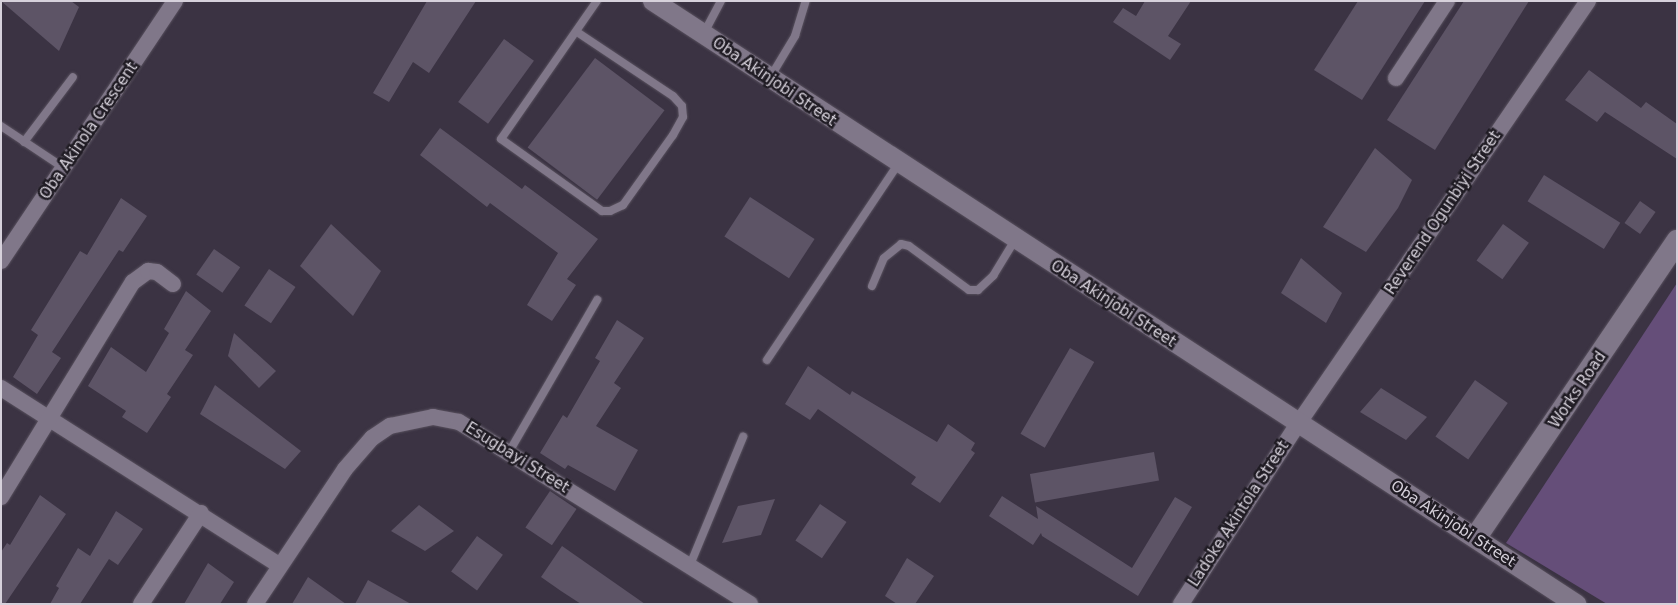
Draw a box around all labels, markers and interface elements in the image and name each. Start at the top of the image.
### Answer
street label: Oba Akinjobi Street [709,34,839,130]
street label: Oba Akinola Crescent [36,59,142,203]
street label: Reverend Ogunbiyi Street [1381,128,1505,298]
street label: Oba Akinjobi Street [1047,257,1179,351]
street label: Works Road [1546,348,1610,432]
street label: Esugbayi Street [462,419,572,497]
street label: Ladoke Akintola Street [1185,438,1293,590]
street label: Oba Akinjobi Street [1387,477,1519,571]

